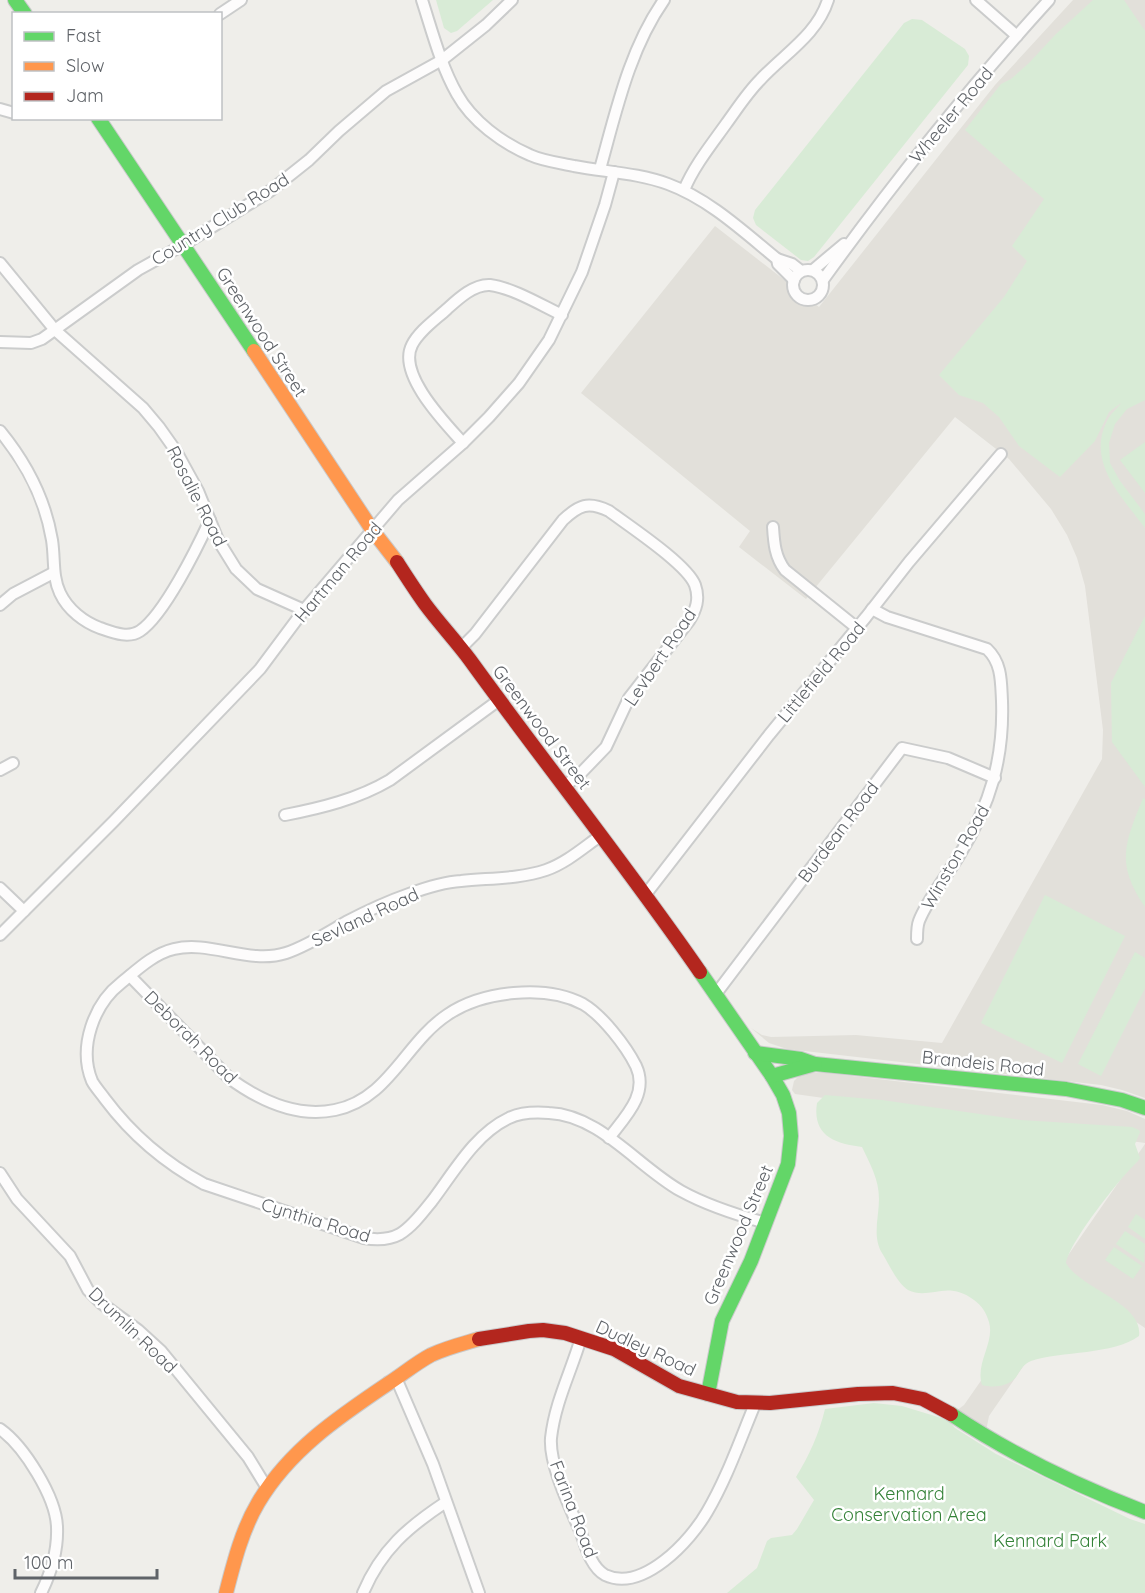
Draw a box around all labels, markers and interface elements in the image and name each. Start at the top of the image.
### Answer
legend [12,12,222,120]
text: Fast [66,24,101,47]
text: Slow [66,54,104,77]
street label: Wheeler Road [904,62,998,168]
text: Jam [66,84,104,107]
street label: Country Club Road [147,167,293,271]
street label: Greenwood Street [211,263,313,401]
street label: Rosalie Road [162,442,232,550]
street label: Hartman Road [289,517,387,627]
street label: Levbert Road [619,604,701,710]
street label: Littlefield Road [772,617,870,727]
street label: Greenwood Street [488,660,596,794]
street label: Burdean Road [793,777,883,887]
street label: Winston Road [916,801,994,913]
street label: Sevland Road [308,882,422,952]
street label: Deborah Road [140,986,242,1088]
street label: Brandeis Road [921,1045,1045,1081]
street label: Greenwood Street [698,1161,778,1309]
street label: Cynthia Road [259,1192,373,1248]
street label: Drumlin Road [84,1282,182,1378]
street label: Dudley Road [592,1315,700,1381]
street label: Farina Road [545,1457,603,1561]
park label: Kennard Conservation Area [831,1482,987,1526]
park label: Kennard Park [993,1529,1107,1552]
scale bar [15,1542,158,1580]
text: 100 m [24,1551,73,1574]

